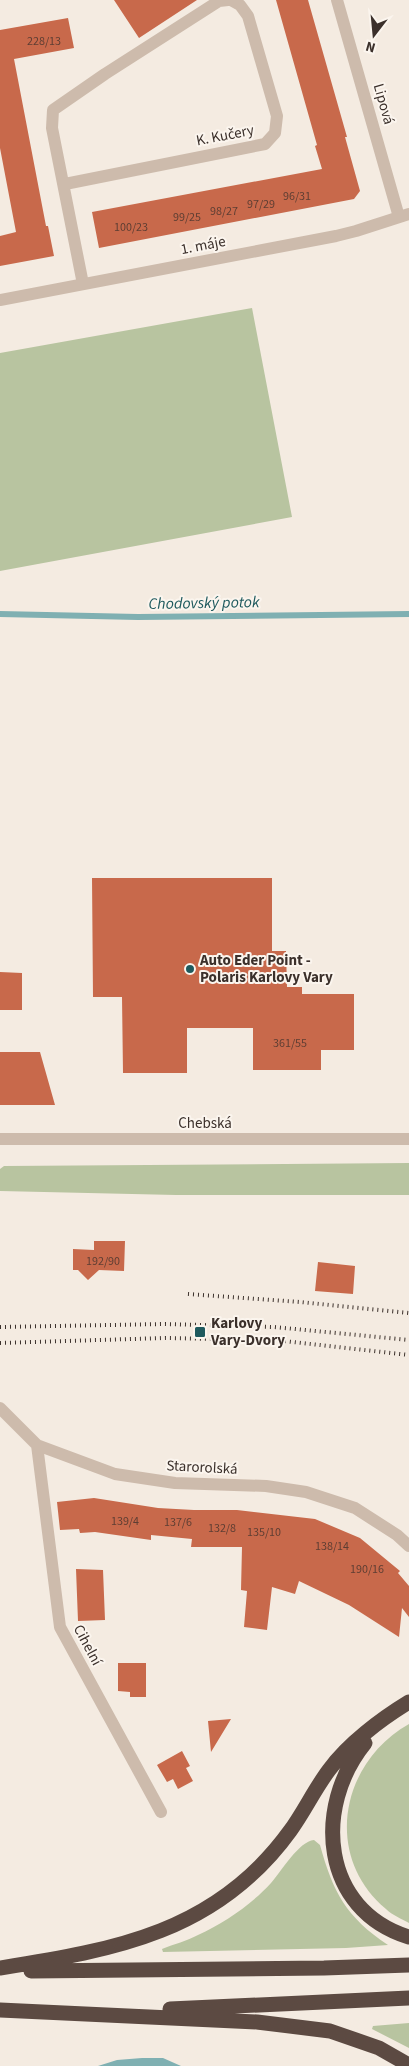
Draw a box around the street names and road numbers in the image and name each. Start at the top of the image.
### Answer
street label: Lipová [368,81,399,127]
street label: K. Kučery [194,120,256,151]
street label: 1. máje [179,231,227,260]
street label: Chebská [178,1113,232,1134]
street label: Starorolská [166,1455,238,1480]
street label: Cihelní [68,1621,108,1671]

